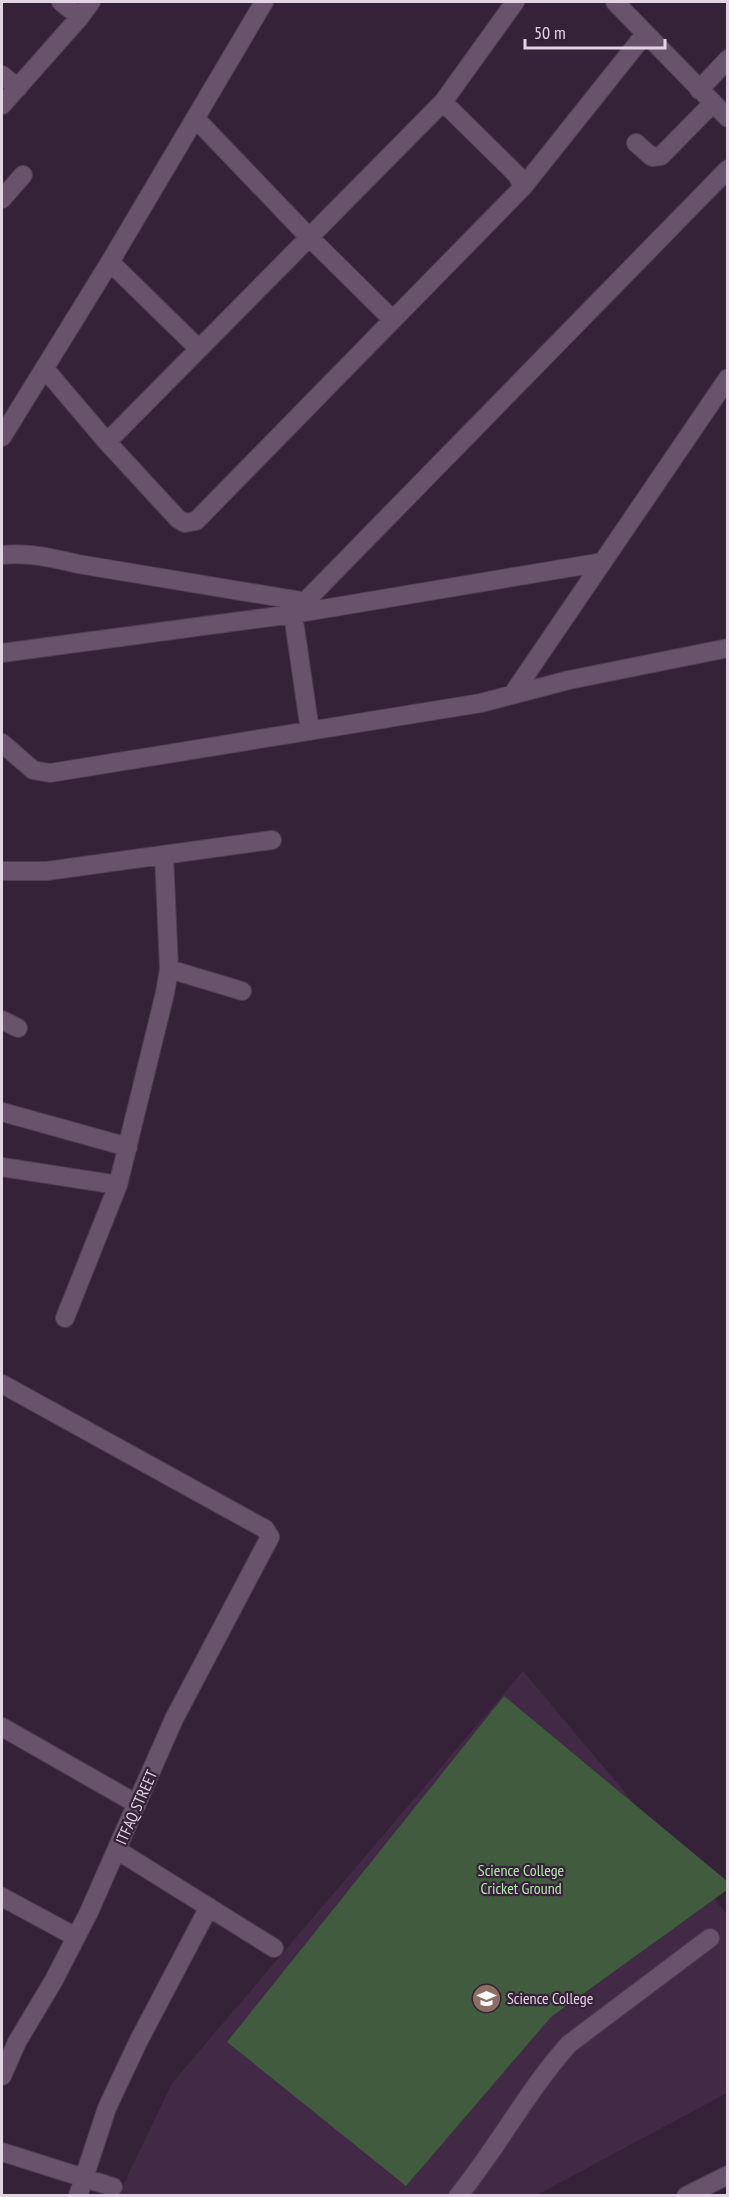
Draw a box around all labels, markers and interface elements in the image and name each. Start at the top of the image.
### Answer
scale bar [525,12,664,50]
text: 50 m [534,21,566,44]
street label: ITFAQ STREET [111,1767,161,1847]
park label: Science College Cricket Ground [478,1860,564,1898]
school or university icon: Science College [470,1982,502,2014]
place label: Science College [507,1988,593,2008]

